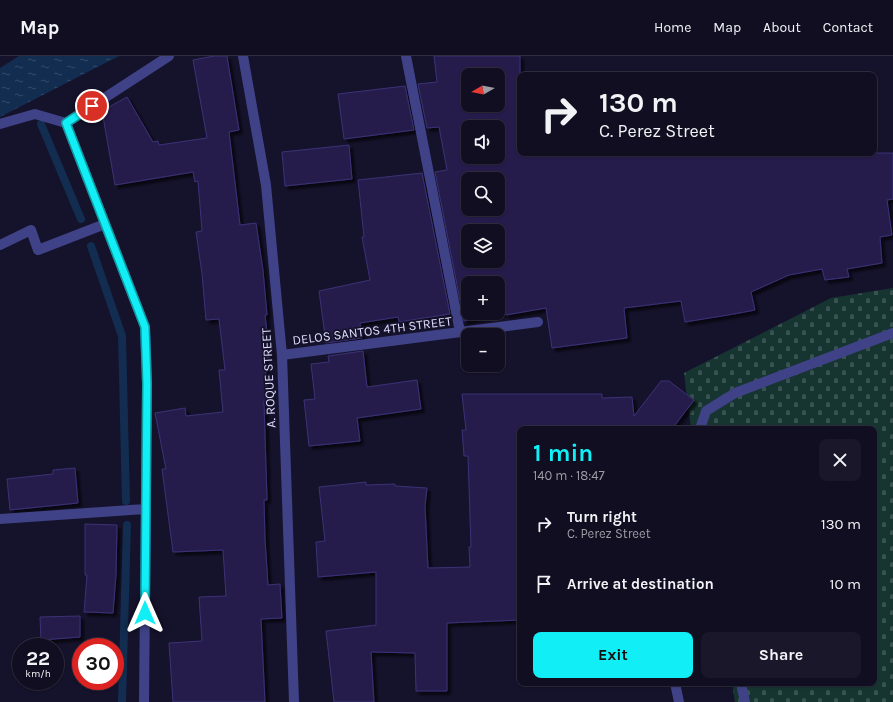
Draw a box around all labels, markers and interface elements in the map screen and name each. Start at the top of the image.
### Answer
text: Map [20,17,59,39]
text: Home [654,19,691,36]
text: Map [713,19,741,36]
text: About [763,19,801,36]
text: Contact [823,19,873,36]
north arrow [461,68,505,112]
map controls [461,68,505,372]
text: 130 m [599,86,678,119]
icon: right [533,88,585,140]
pin [75,89,109,123]
icon: arrive [81,95,103,117]
button: sound [461,120,505,164]
text: C. Perez Street [599,120,715,142]
button: search [461,172,505,216]
button: layers [461,224,505,268]
button: + [461,276,505,320]
street label: DELOS SANTOS 4TH STREET [292,313,453,348]
street label: A. ROQUE STREET [258,327,279,428]
button: − [461,328,505,372]
text: 1 min [533,439,593,467]
button: close [819,439,861,481]
text: 140 m · 18:47 [533,468,605,483]
text: Turn right [567,508,637,526]
icon: right [533,513,555,535]
text: 130 m [821,515,861,533]
text: C. Perez Street [567,526,651,541]
icon: arrive [533,573,555,595]
text: Arrive at destination [567,575,714,593]
text: 10 m [830,575,861,593]
position arrow [124,592,166,634]
button: Exit [533,632,693,678]
button: Share [701,632,861,678]
speed limit sign: 30 [72,638,124,690]
text: 22 [26,647,50,670]
text: km/h [25,668,51,680]

